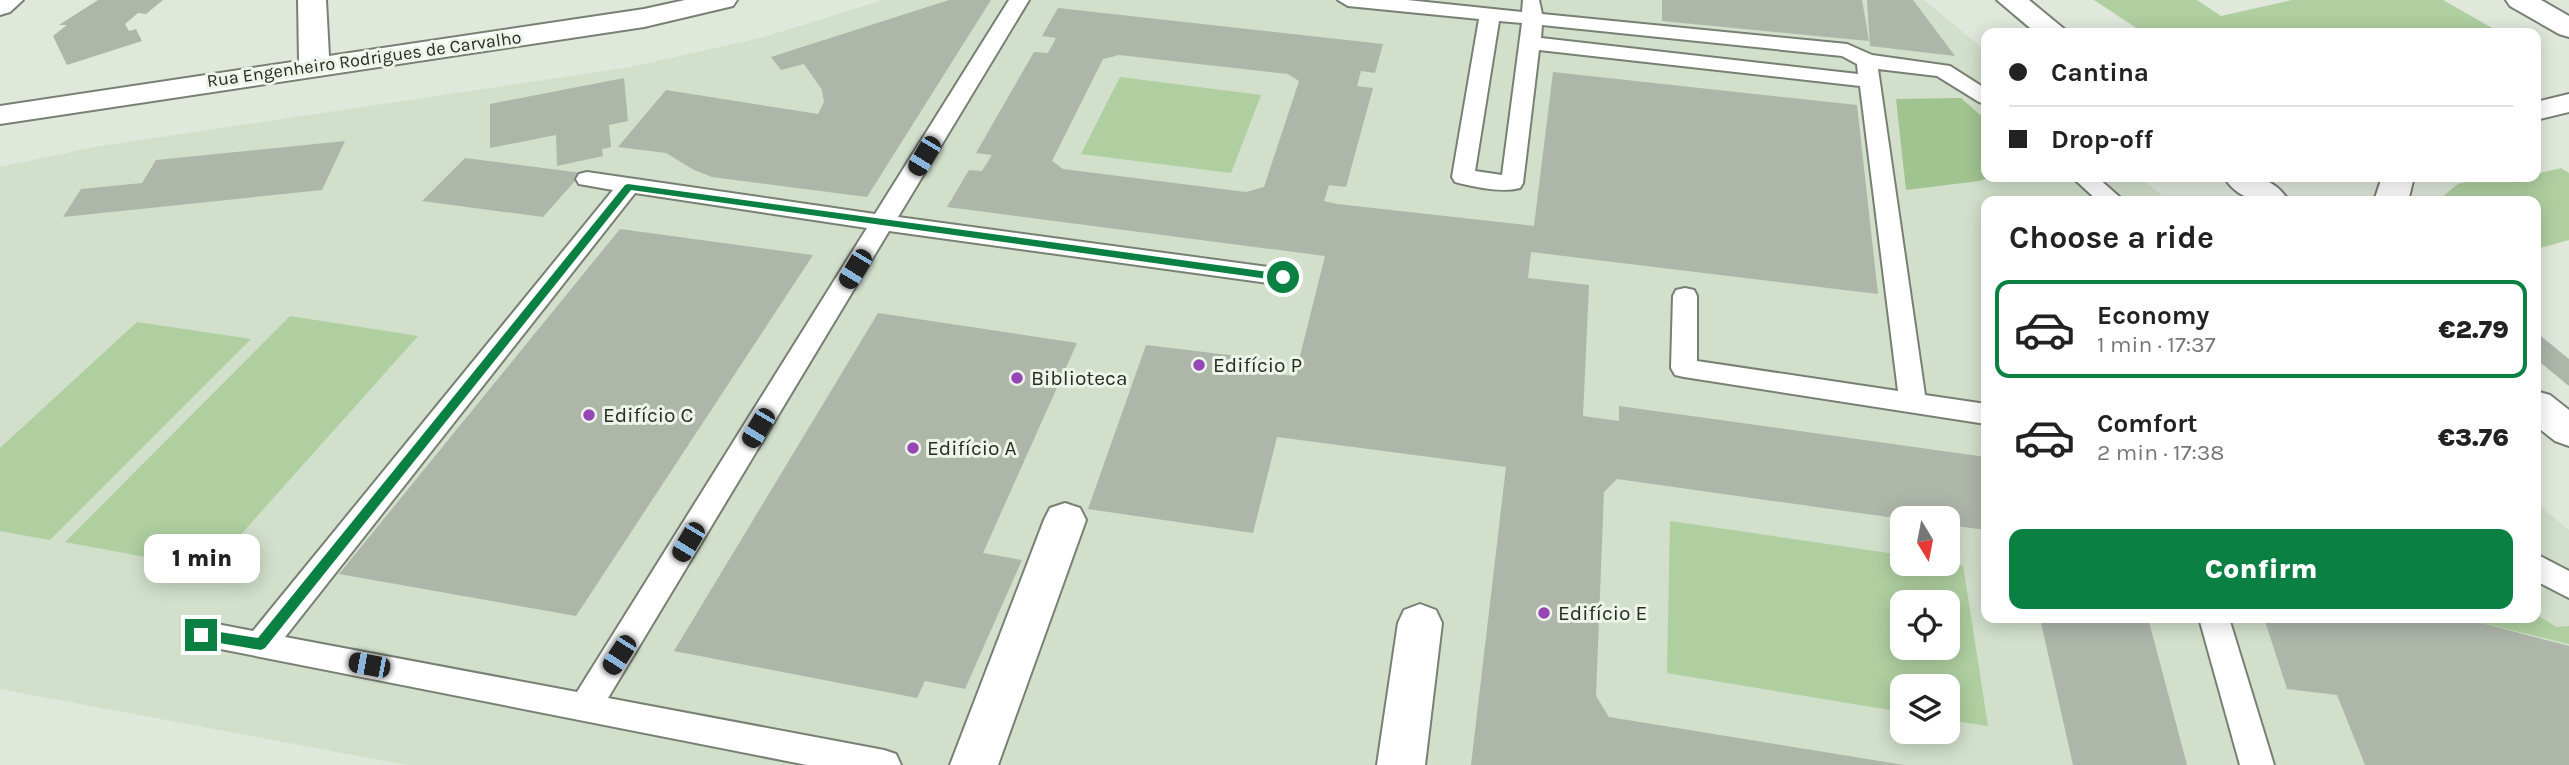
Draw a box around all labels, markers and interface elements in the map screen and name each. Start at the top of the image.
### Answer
street label: Rua Engenheiro Rodrigues de Carvalho [205,26,523,92]
text: Cantina [2051,57,2149,88]
text: Drop-off [2051,124,2153,155]
car [905,133,944,179]
text: Choose a ride [2009,219,2214,256]
car [836,246,875,292]
route start [1267,261,1299,293]
icon: car [2013,298,2076,361]
text: Economy [2097,300,2209,331]
text: €2.79 [2439,314,2509,345]
text: 1 min · 17:37 [2097,331,2215,358]
place label: Edifício P [1213,353,1302,377]
marker: Edifício P [1191,357,1207,373]
place label: Biblioteca [1031,366,1127,390]
marker: Biblioteca [1009,370,1025,386]
place label: Edifício C [603,403,693,427]
car [739,405,778,451]
icon: car [2013,406,2076,469]
marker: Edifício C [581,407,597,423]
text: Comfort [2097,408,2198,439]
text: €3.76 [2438,422,2509,453]
place label: Edifício A [927,436,1017,460]
text: 2 min · 17:38 [2097,439,2225,466]
marker: Edifício A [905,440,921,456]
north arrow [1890,506,1960,576]
map controls [1890,506,1960,744]
car [669,519,708,565]
button: Confirm [2009,529,2513,609]
callout: 1 min [143,534,259,582]
text: 1 min [172,545,232,572]
button: locate [1890,590,1960,660]
place label: Edifício E [1558,601,1647,625]
marker: Edifício E [1536,605,1552,621]
route end [185,619,217,651]
car [599,632,640,678]
car [347,651,392,679]
button: layers [1890,674,1960,744]

